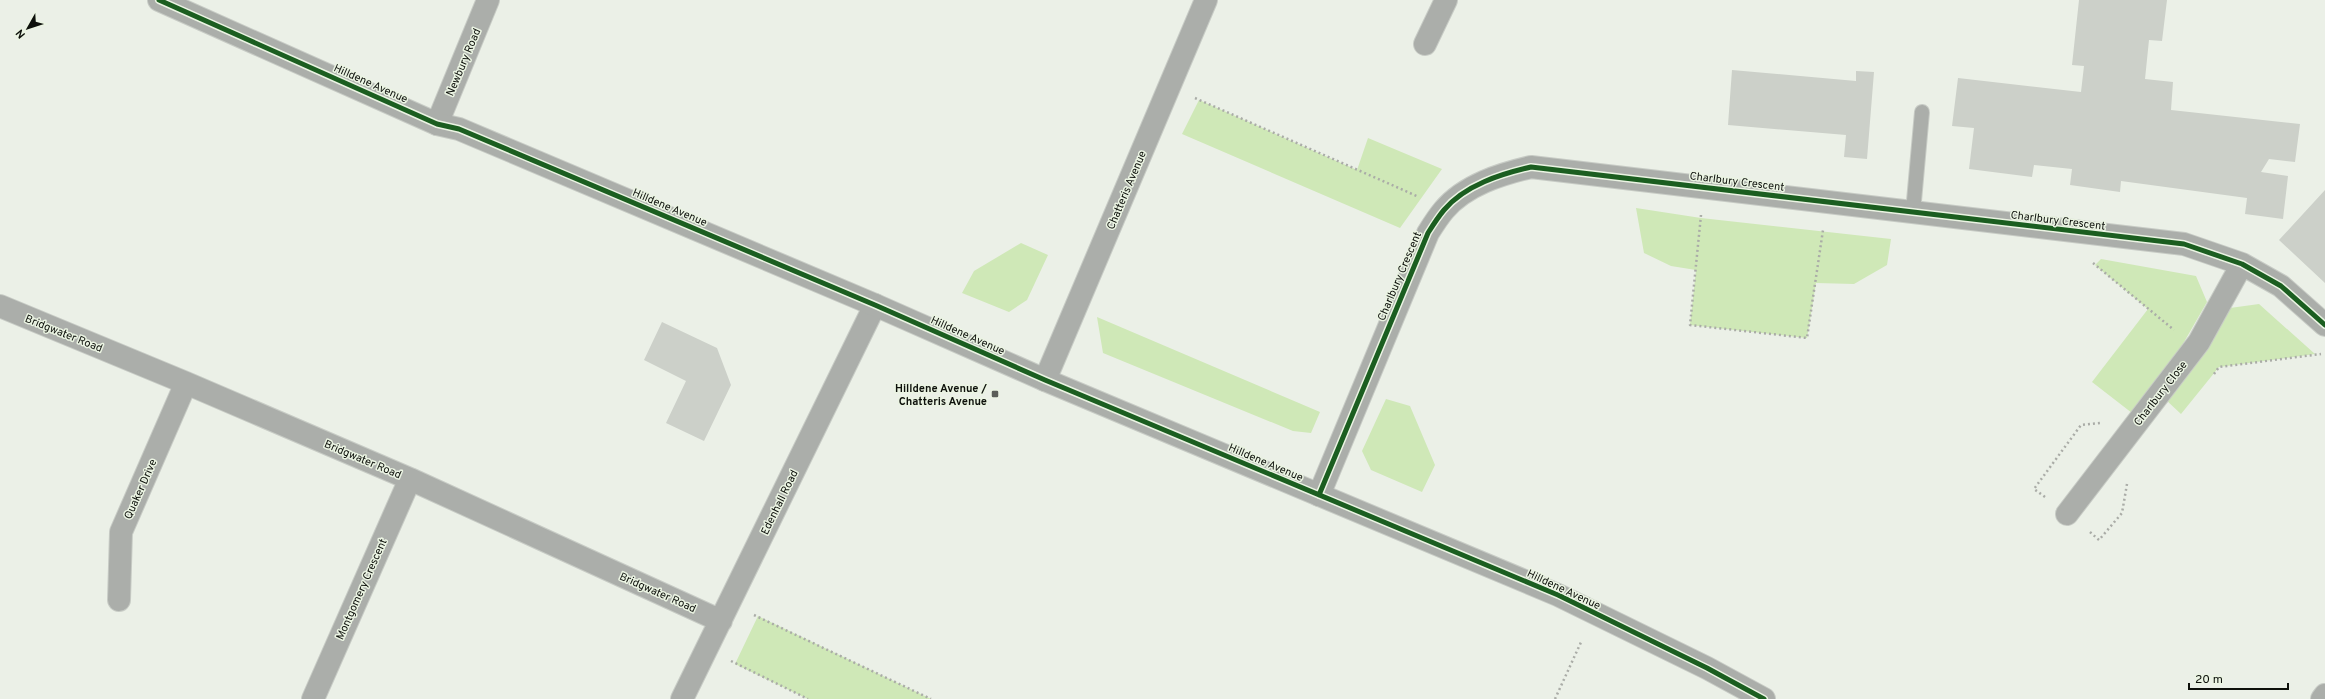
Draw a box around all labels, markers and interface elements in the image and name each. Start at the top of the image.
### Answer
north arrow [8,8,48,48]
text: N [13,26,29,41]
street label: Newbury Road [443,26,484,98]
street label: Hilldene Avenue [331,61,410,107]
street label: Chatteris Avenue [1104,149,1150,232]
street label: Charlbury Crescent [1689,169,1785,195]
street label: Hilldene Avenue [630,186,709,230]
street label: Charlbury Crescent [2010,208,2106,234]
street label: Charlbury Crescent [1375,230,1425,323]
street label: Bridgwater Road [23,312,104,356]
street label: Hilldene Avenue [928,313,1007,359]
street label: Charlbury Close [2131,358,2191,429]
place label: Hilldene Avenue / Chatteris Avenue [895,382,987,409]
marker: Hilldene Avenue / Chatteris Avenue [990,389,1000,399]
street label: Bridgwater Road [322,437,403,482]
street label: Hilldene Avenue [1226,441,1305,485]
street label: Quaker Drive [121,457,160,522]
street label: Edenhall Road [758,468,802,537]
street label: Montgomery Crescent [333,537,391,642]
street label: Hilldene Avenue [1525,567,1603,613]
street label: Bridgwater Road [617,570,698,616]
scale bar [2189,665,2288,691]
text: 20 m [2195,672,2223,688]

